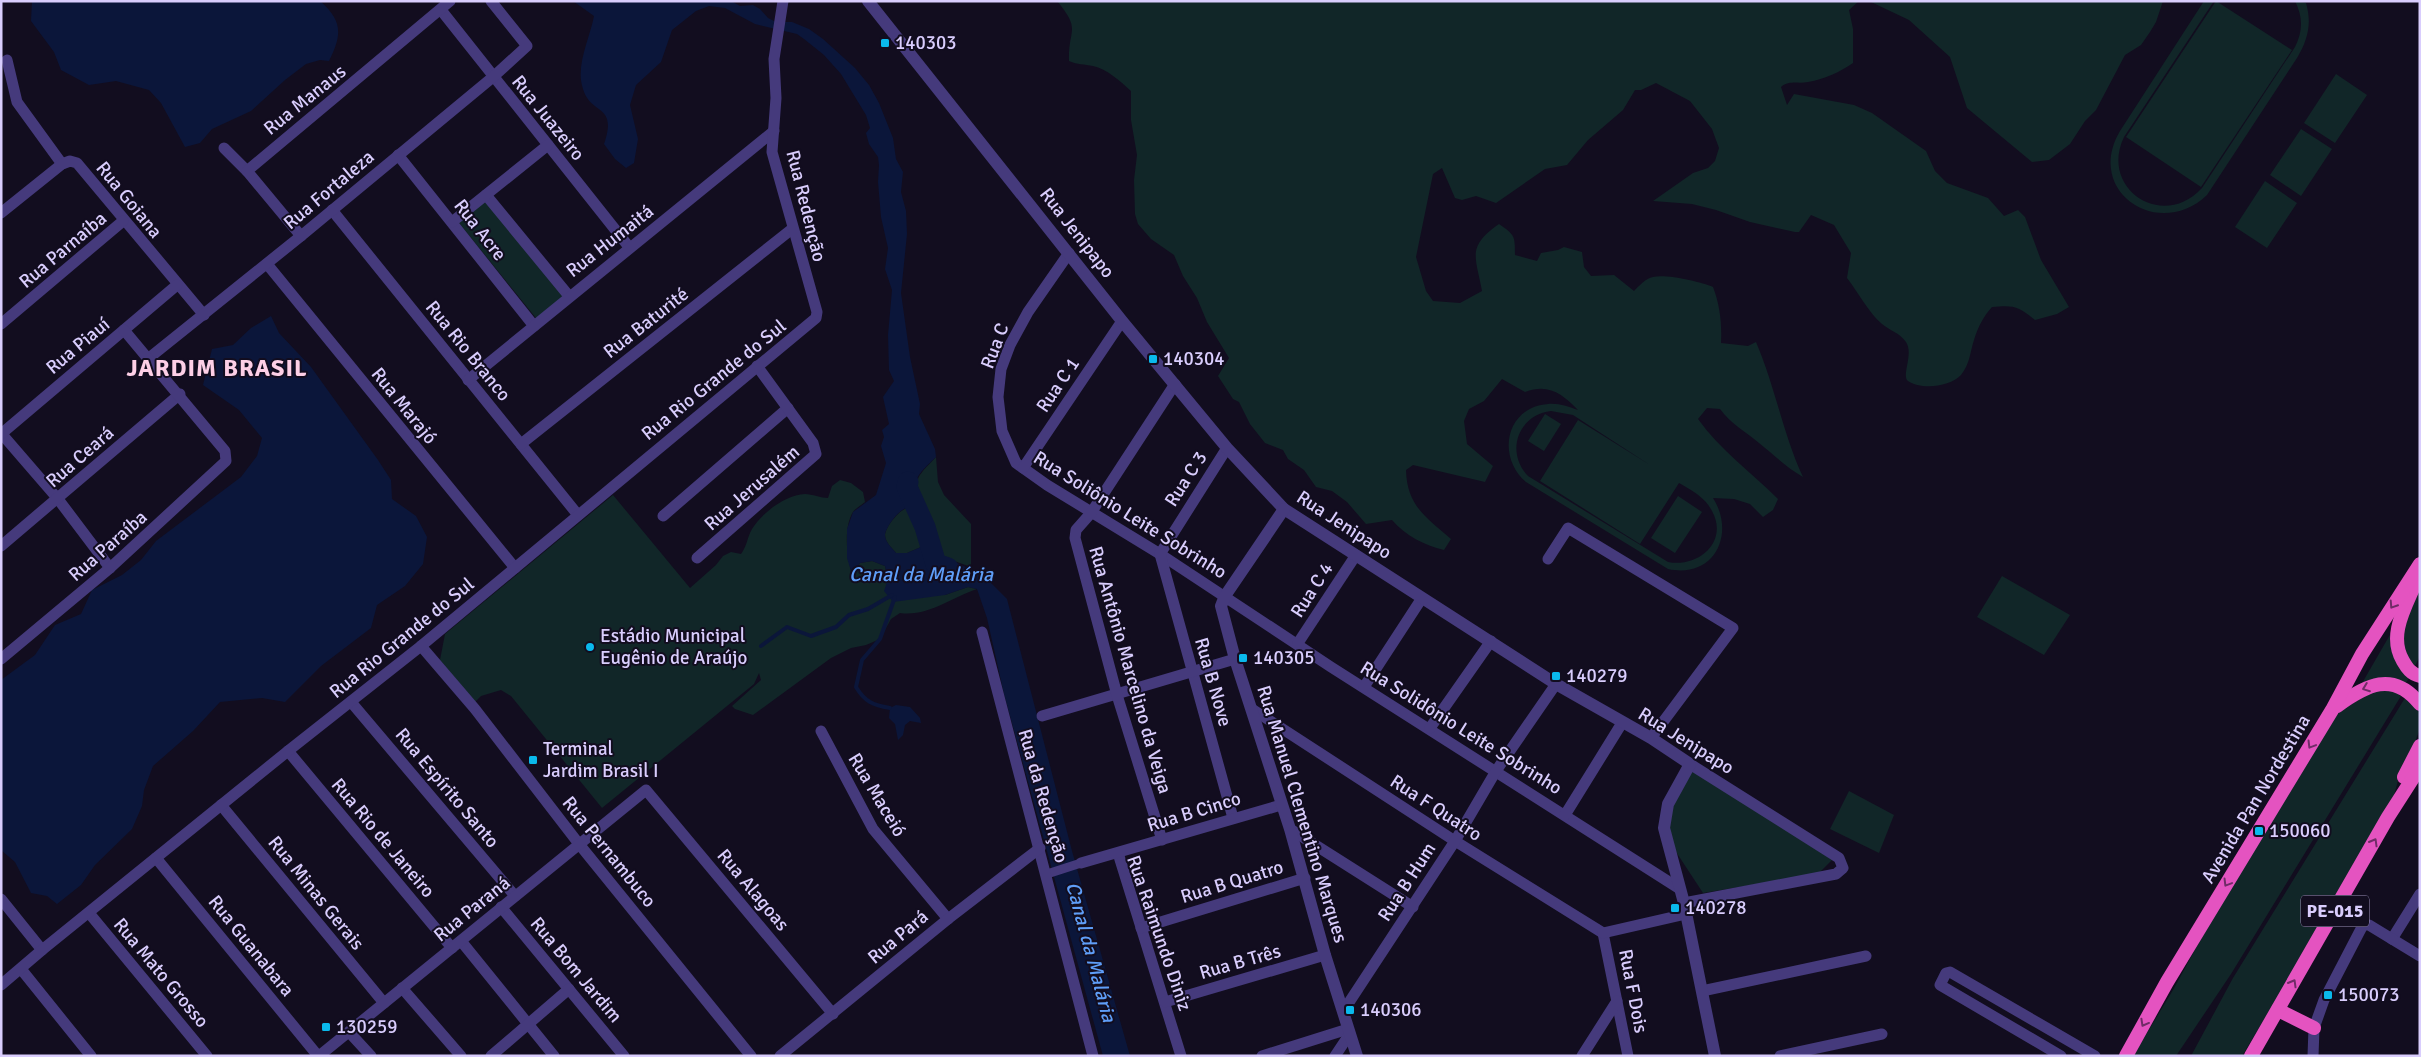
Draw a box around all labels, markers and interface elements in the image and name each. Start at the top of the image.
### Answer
place label: 140303 [895,31,957,55]
marker: 140303 [879,37,891,49]
street label: Rua Manaus [259,60,351,140]
street label: Rua Juazeiro [506,70,590,166]
street label: Rua Fortaleza [279,145,379,235]
street label: Rua Redenção [781,148,831,264]
street label: Rua Goiana [91,157,167,243]
street label: Rua Jenipapo [1034,183,1120,283]
street label: Rua Acre [448,194,512,266]
street label: Rua Humaitá [561,199,659,283]
street label: Rua Parnaíba [14,206,112,294]
street label: Rua Baturité [599,282,693,364]
street label: Rua Rio Branco [420,296,516,406]
street label: Rua Piauí [41,312,116,380]
street label: Rua Rio Grande do Sul [637,314,791,446]
street label: Rua C [975,320,1015,372]
place label: 140304 [1163,347,1225,371]
district label: JARDIM BRASIL [126,353,308,383]
street label: Rua C 1 [1031,353,1085,417]
marker: 140304 [1147,353,1159,365]
street label: Rua Marajó [366,363,442,449]
street label: Rua Ceará [41,421,119,493]
street label: Rua Jerusalém [699,440,805,536]
street label: Rua Soliônio Leite Sobrinho [1029,446,1231,584]
street label: Rua C 3 [1159,447,1213,511]
street label: Rua Jenipapo [1292,485,1396,565]
street label: Rua Paraíba [64,505,152,587]
street label: Rua Antônio Marcelino da Veiga [1083,544,1177,796]
street label: Rua C 4 [1285,558,1339,622]
water label: Canal da Malária [849,562,994,587]
street label: Rua Rio Grande do Sul [325,572,479,704]
one-way arrow [2390,599,2400,608]
place label: Estádio Municipal Eugênio de Araújo [600,624,747,670]
street label: Rua B Nove [1189,635,1237,729]
marker: Estádio Municipal Eugênio de Araújo [584,641,596,653]
place label: 140305 [1253,646,1315,670]
marker: 140305 [1237,652,1249,664]
street label: Rua Solidônio Leite Sobrinho [1356,656,1566,800]
place label: 140279 [1566,664,1628,688]
marker: 140279 [1550,670,1562,682]
street label: Rua Manuel Clementino Marques [1251,682,1353,946]
one-way arrow [2362,682,2371,692]
street label: Rua Jenipapo [1634,702,1738,780]
street label: Avenida Pan Nordestina [2196,710,2316,888]
street label: Rua Espírito Santo [390,723,504,853]
street label: Rua da Redenção [1012,726,1074,866]
place label: Terminal Jardim Brasil I [543,737,658,783]
one-way arrow [2308,739,2317,748]
street label: Rua Maceió [843,749,911,841]
marker: Terminal Jardim Brasil I [527,754,539,766]
street label: Rua F Quatro [1386,769,1487,847]
street label: Rua Rio de Janeiro [326,773,440,903]
street label: Rua B Cinco [1144,786,1244,838]
street label: Rua Pernambuco [557,792,661,913]
place label: 150060 [2269,819,2331,843]
marker: 150060 [2253,825,2265,837]
street label: Rua Minas Gerais [263,831,369,955]
street label: Rua B Hum [1373,838,1441,926]
one-way arrow [2368,839,2378,848]
street label: Rua Alagoas [712,844,794,936]
street label: Rua Raimundo Diniz [1121,852,1197,1014]
street label: Rua B Quatro [1178,855,1286,909]
street label: Rua Paraná [429,871,515,947]
one-way arrow [2223,878,2233,887]
water label: Canal da Malária [1060,879,1122,1026]
street label: Rua Guanabara [203,890,299,1002]
place label: 140278 [1685,896,1747,920]
road number: PE-015 [2301,896,2369,926]
marker: 140278 [1669,902,1681,914]
street label: Rua Pará [863,905,933,969]
street label: Rua Bom Jardim [525,912,627,1028]
street label: Rua Mato Grosso [108,913,214,1033]
street label: Rua B Três [1196,939,1284,985]
street label: Rua F Dois [1613,947,1653,1035]
one-way arrow [2287,980,2297,989]
place label: 150073 [2338,983,2400,1007]
marker: 150073 [2322,989,2334,1001]
place label: 140306 [1360,998,1422,1022]
marker: 140306 [1344,1004,1356,1016]
place label: 130259 [336,1015,398,1039]
one-way arrow [2140,1018,2150,1027]
marker: 130259 [320,1021,332,1033]

